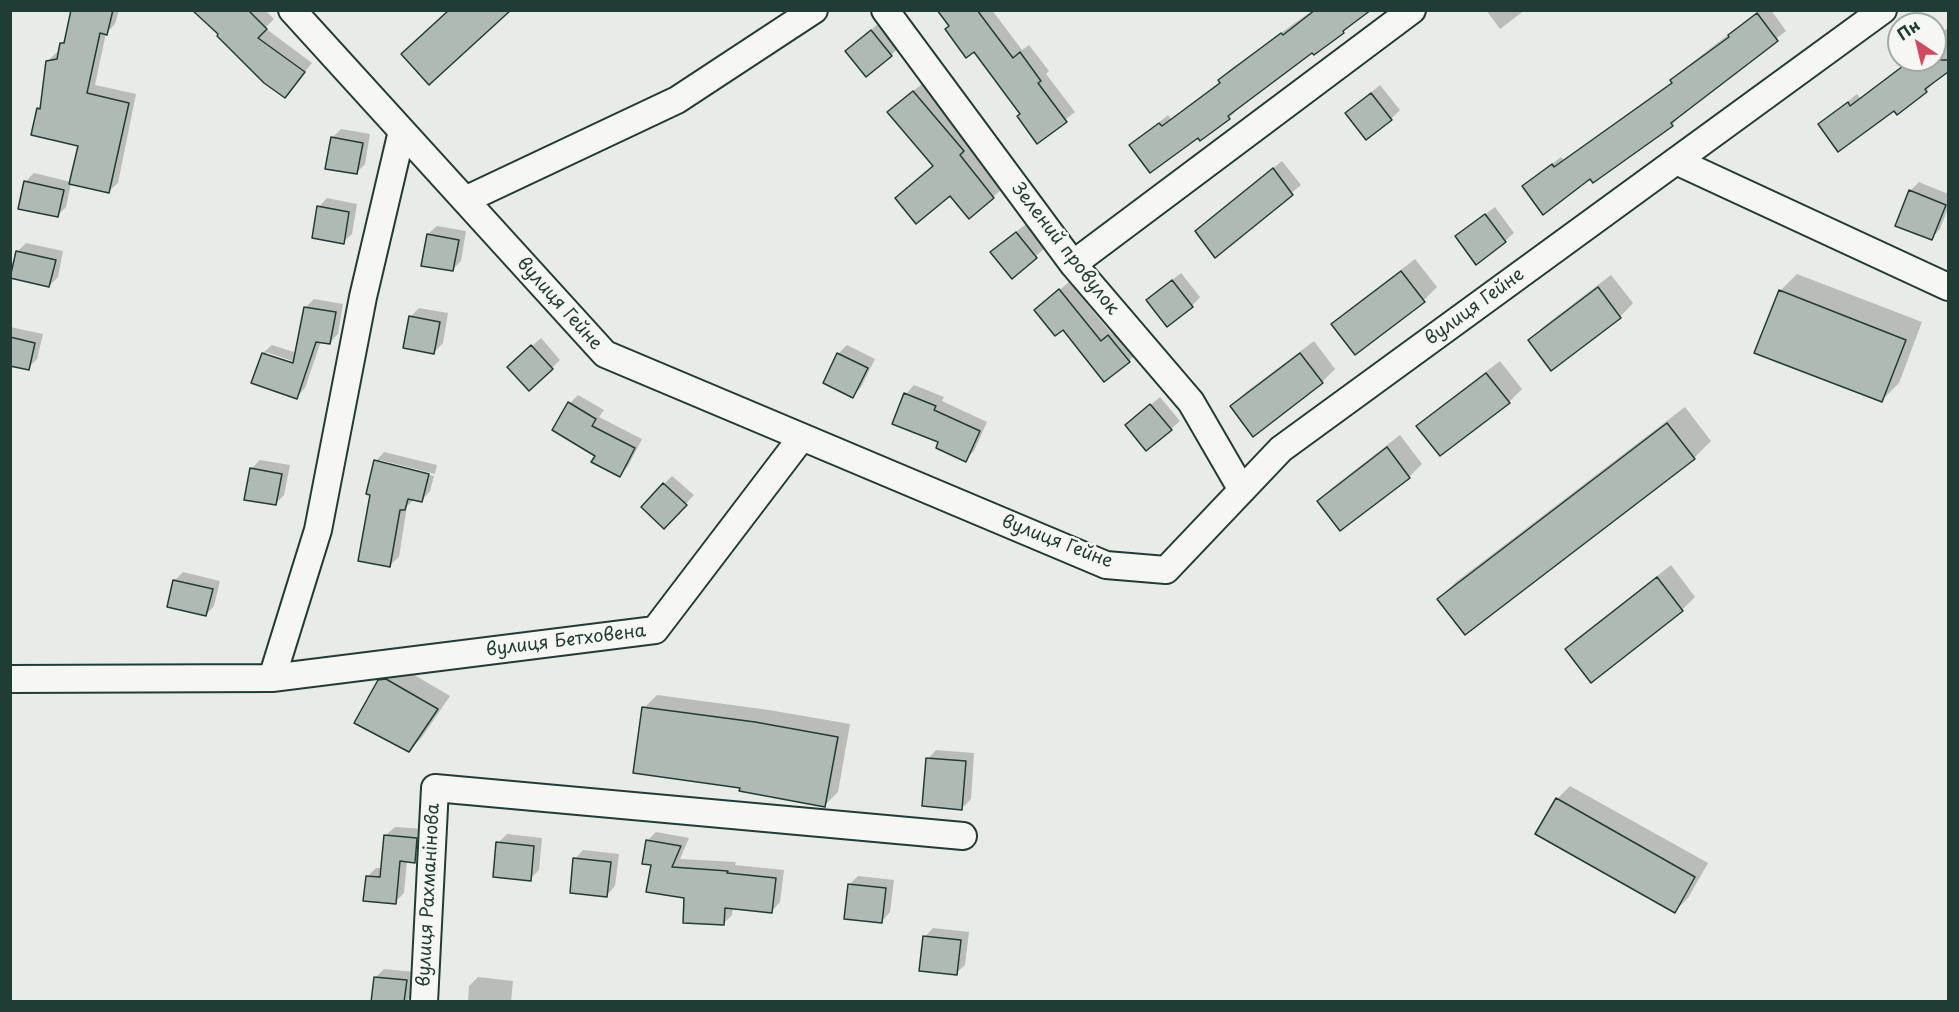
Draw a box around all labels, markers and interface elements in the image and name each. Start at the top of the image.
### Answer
north arrow [1887,12,1947,72]
text: Пн [1891,12,1924,45]
street label: Зелений провулок [1007,179,1123,319]
street label: вулиця Гейне [512,253,606,355]
street label: вулиця Гейне [1421,264,1529,350]
street label: вулиця Гейне [998,511,1116,573]
street label: вулиця Бетховена [485,620,647,662]
street label: вулиця Рахманінова [413,803,445,987]

